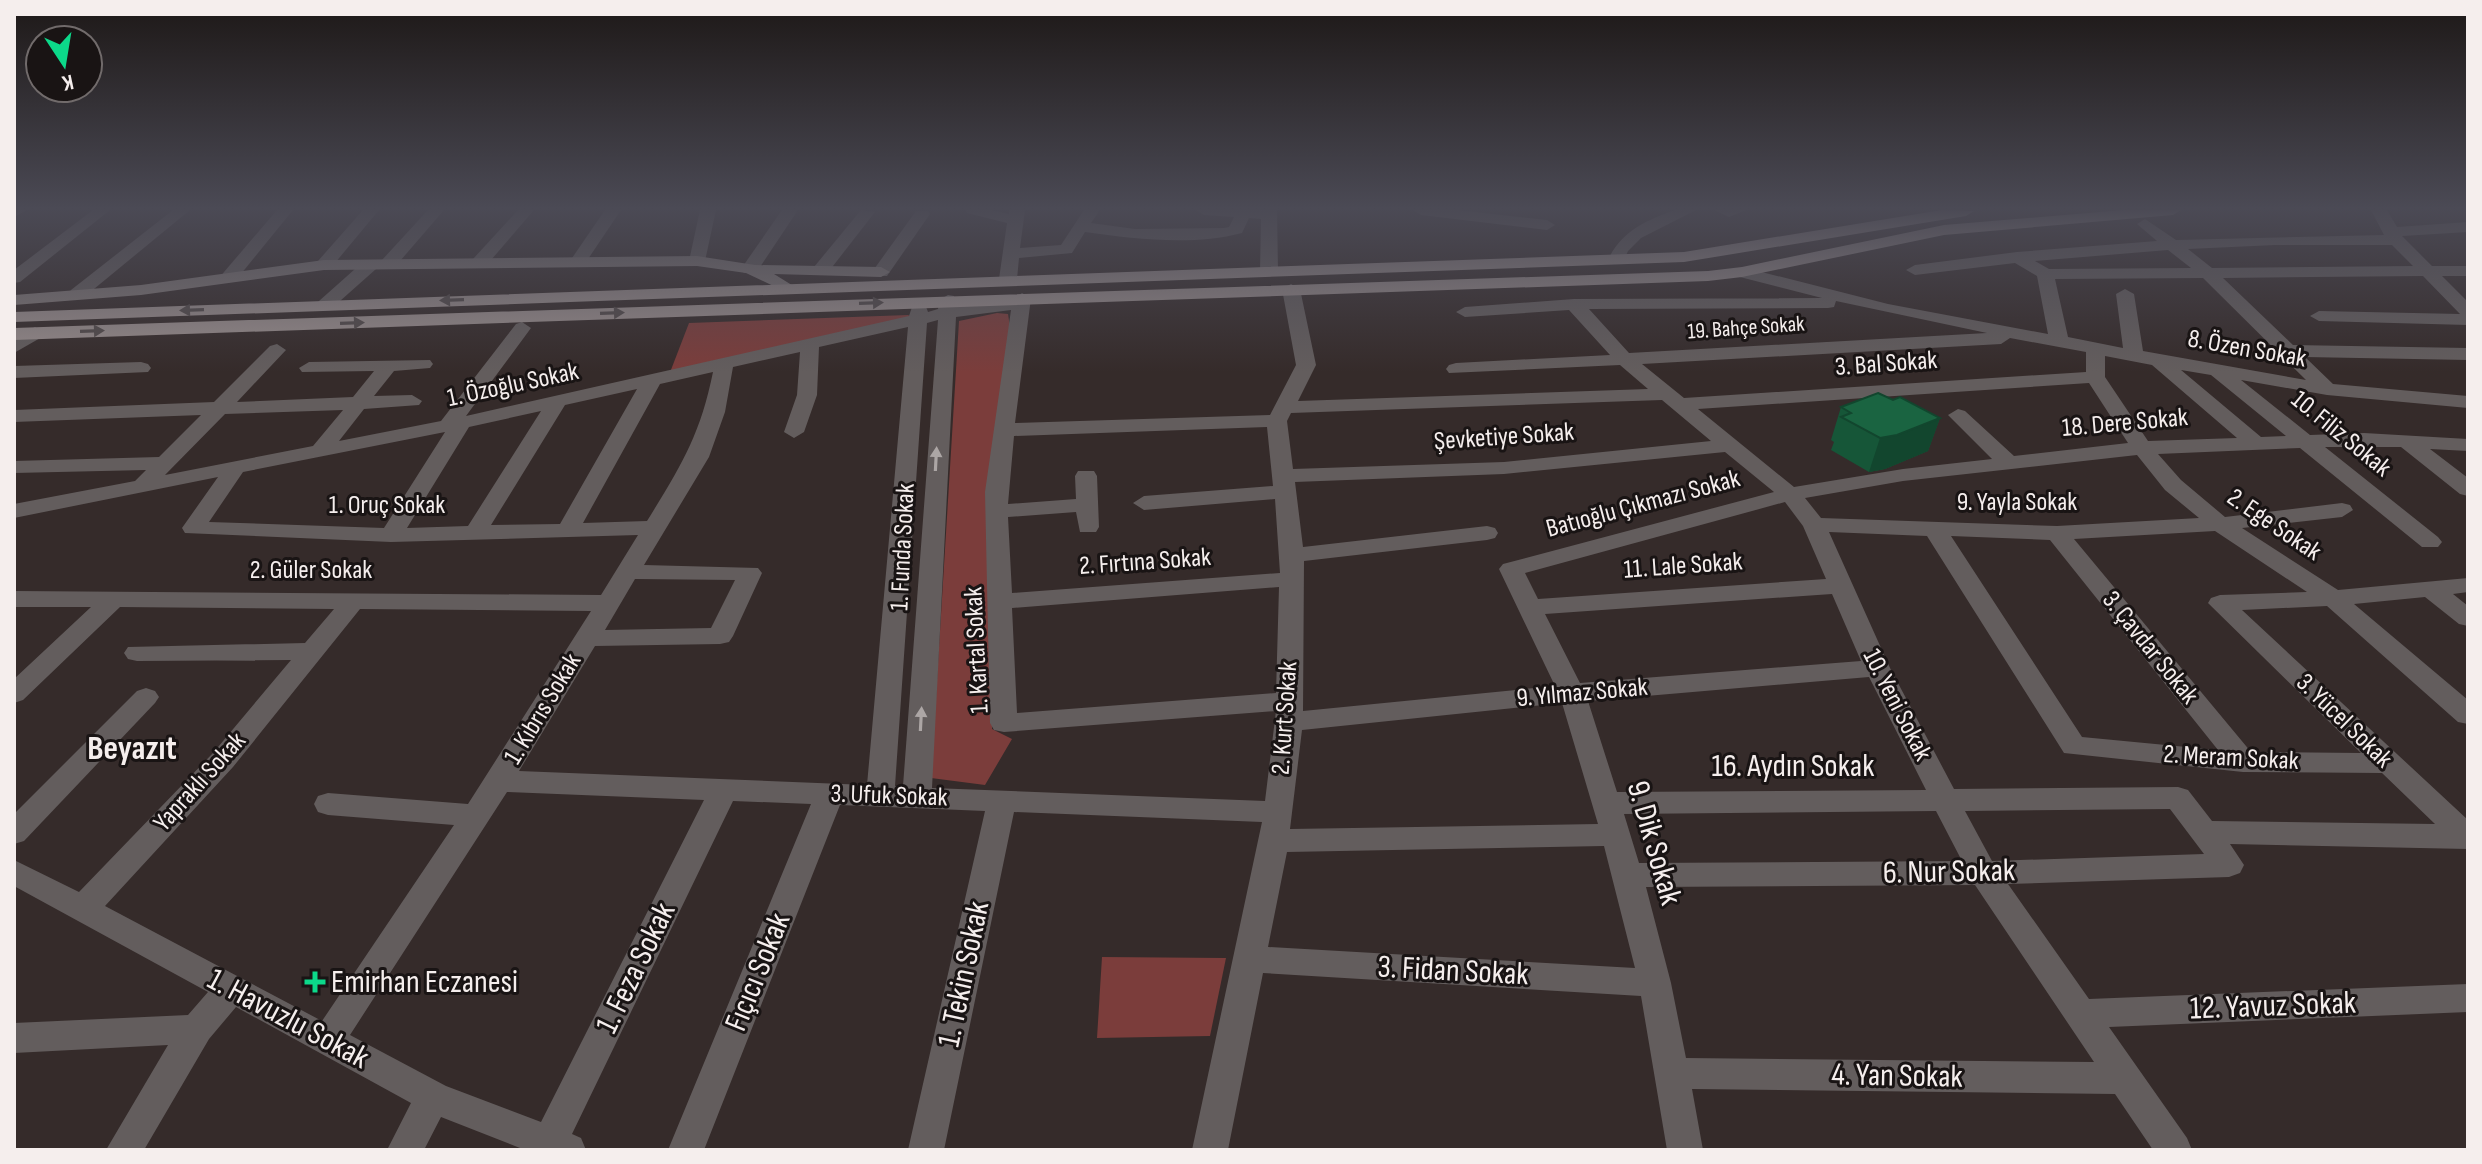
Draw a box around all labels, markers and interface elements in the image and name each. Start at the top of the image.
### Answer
north arrow [24,24,104,104]
text: K [60,68,76,96]
one-way arrow [438,293,464,306]
one-way arrow [859,296,884,309]
one-way arrow [179,304,204,317]
one-way arrow [600,307,625,320]
street label: 19. Bahçe Sokak [1687,310,1806,346]
one-way arrow [340,316,365,329]
street label: 8. Özen Sokak [2185,323,2309,375]
one-way arrow [80,325,105,338]
street label: 3. Bal Sokak [1834,345,1938,383]
street label: 1. Özoğlu Sokak [445,356,582,414]
street label: 10. Filiz Sokak [2285,384,2397,484]
street label: 18. Dere Sokak [2061,402,2189,444]
street label: Şevketiye Sokak [1433,417,1575,457]
one-way arrow [930,446,943,471]
street label: Batıoğlu Çıkmazı Sokak [1543,463,1743,545]
street label: 1. Funda Sokak [884,482,922,611]
street label: 2. Ege Sokak [2221,482,2327,568]
street label: 9. Yayla Sokak [1957,487,2077,518]
street label: 1. Oruç Sokak [329,490,445,521]
street label: 2. Fırtına Sokak [1078,542,1212,582]
street label: 11. Lale Sokak [1623,546,1743,586]
street label: 2. Güler Sokak [250,555,372,586]
street label: 3. Çavdar Sokak [2095,585,2205,711]
street label: 1. Kartal Sokak [958,586,996,714]
street label: 10. Yeni Sokak [1856,644,1938,766]
street label: 1. Kıbrıs Sokak [498,648,588,770]
street label: 2. Kurt Sokak [1266,660,1304,776]
street label: 3. Yücel Sokak [2289,667,2399,775]
street label: 9. Yılmaz Sokak [1515,672,1649,714]
one-way arrow [915,706,928,731]
street label: Yapraklı Sokak [147,726,253,838]
district label: Beyazıt [87,728,177,769]
street label: 2. Meram Sokak [2163,739,2299,777]
street label: 16. Aydın Sokak [1712,747,1874,786]
street label: 9. Dik Sokak [1618,776,1690,910]
street label: 3. Ufuk Sokak [830,778,948,814]
street label: 6. Nur Sokak [1883,851,2015,893]
street label: 1. Feza Sokak [588,896,684,1040]
street label: 1. Tekin Sokak [930,898,998,1050]
street label: Fıçıcı Sokak [717,907,799,1037]
street label: 3. Fidan Sokak [1376,948,1530,994]
street label: 1. Havuzlu Sokak [201,960,375,1078]
place label: Emirhan Eczanesi [331,963,518,1002]
marker: Emirhan Eczanesi [306,973,324,991]
street label: 12. Yavuz Sokak [2189,984,2357,1028]
street label: 4. Yan Sokak [1831,1055,1963,1097]

